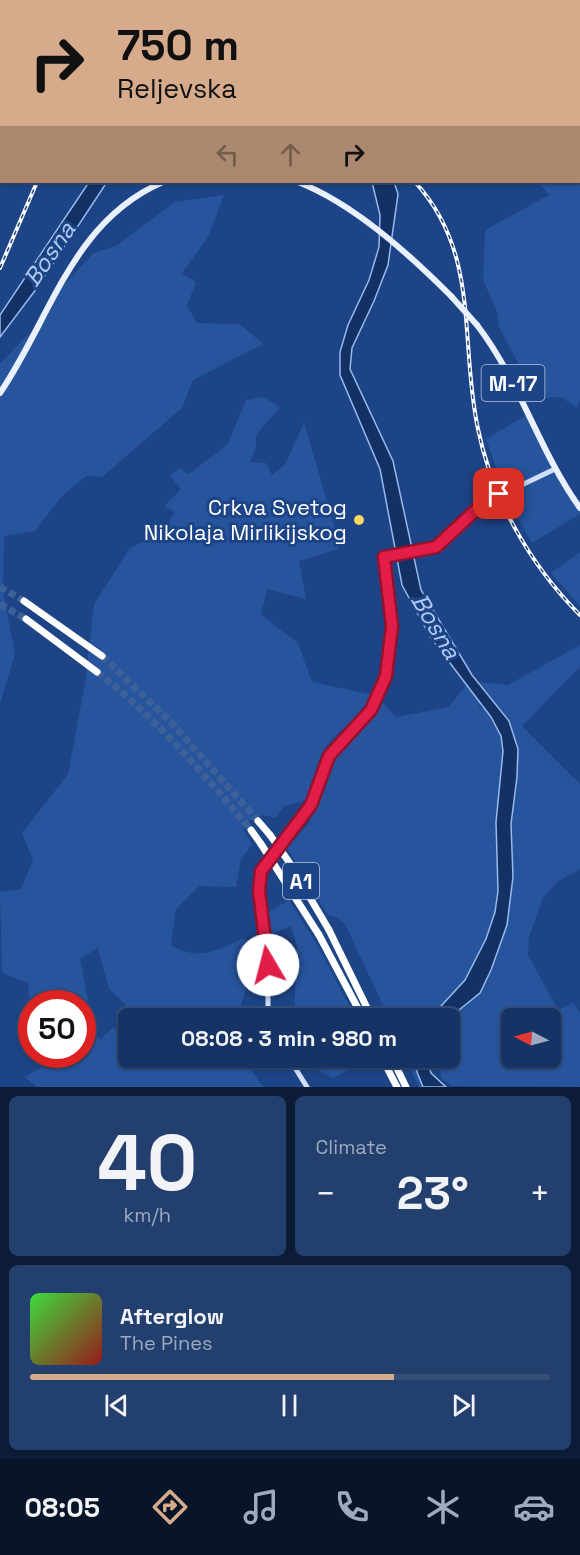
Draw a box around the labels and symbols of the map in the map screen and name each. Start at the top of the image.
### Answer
water label: Bosna [16,215,82,292]
road number: M-17 [482,365,544,401]
pin [473,468,524,519]
place label: Crkva Svetog Nikolaja Mirlikijskog [144,493,347,546]
marker: Crkva Svetog Nikolaja Mirlikijskog [352,513,366,527]
water label: Bosna [404,587,468,665]
road number: A1 [283,863,319,899]
position arrow [236,933,300,997]
speed limit sign: 50 [18,990,96,1068]
north arrow [501,1008,561,1068]

